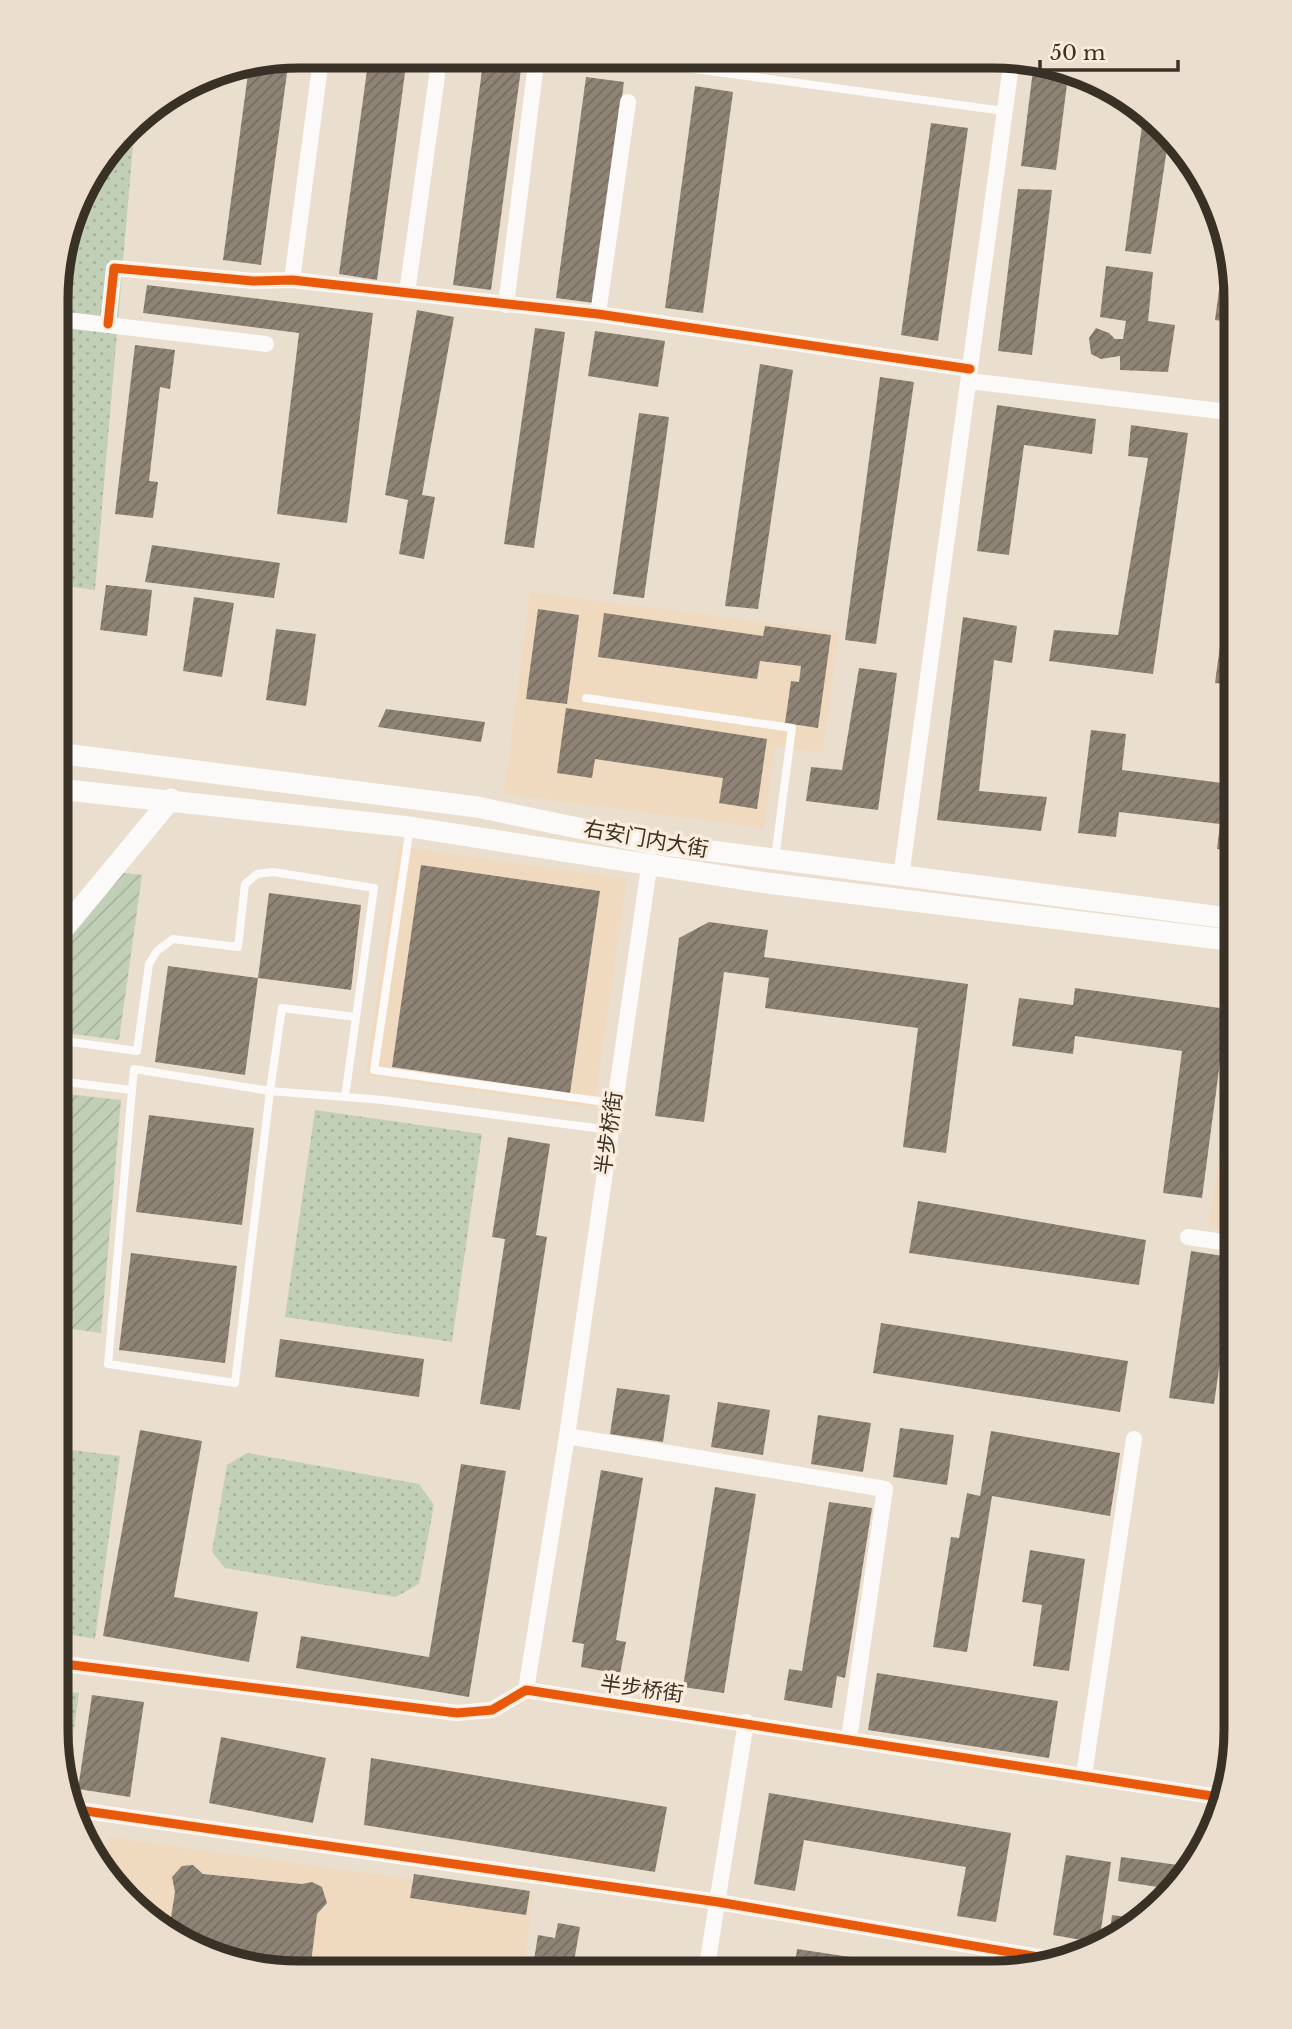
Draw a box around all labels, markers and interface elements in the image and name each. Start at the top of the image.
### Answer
scale bar [1040,28,1178,72]
text: 50 m [1050,40,1106,66]
street label: 右安门内大街 [582,815,710,863]
street label: 半步桥街 [590,1090,628,1176]
street label: 半步桥街 [599,1670,685,1708]

